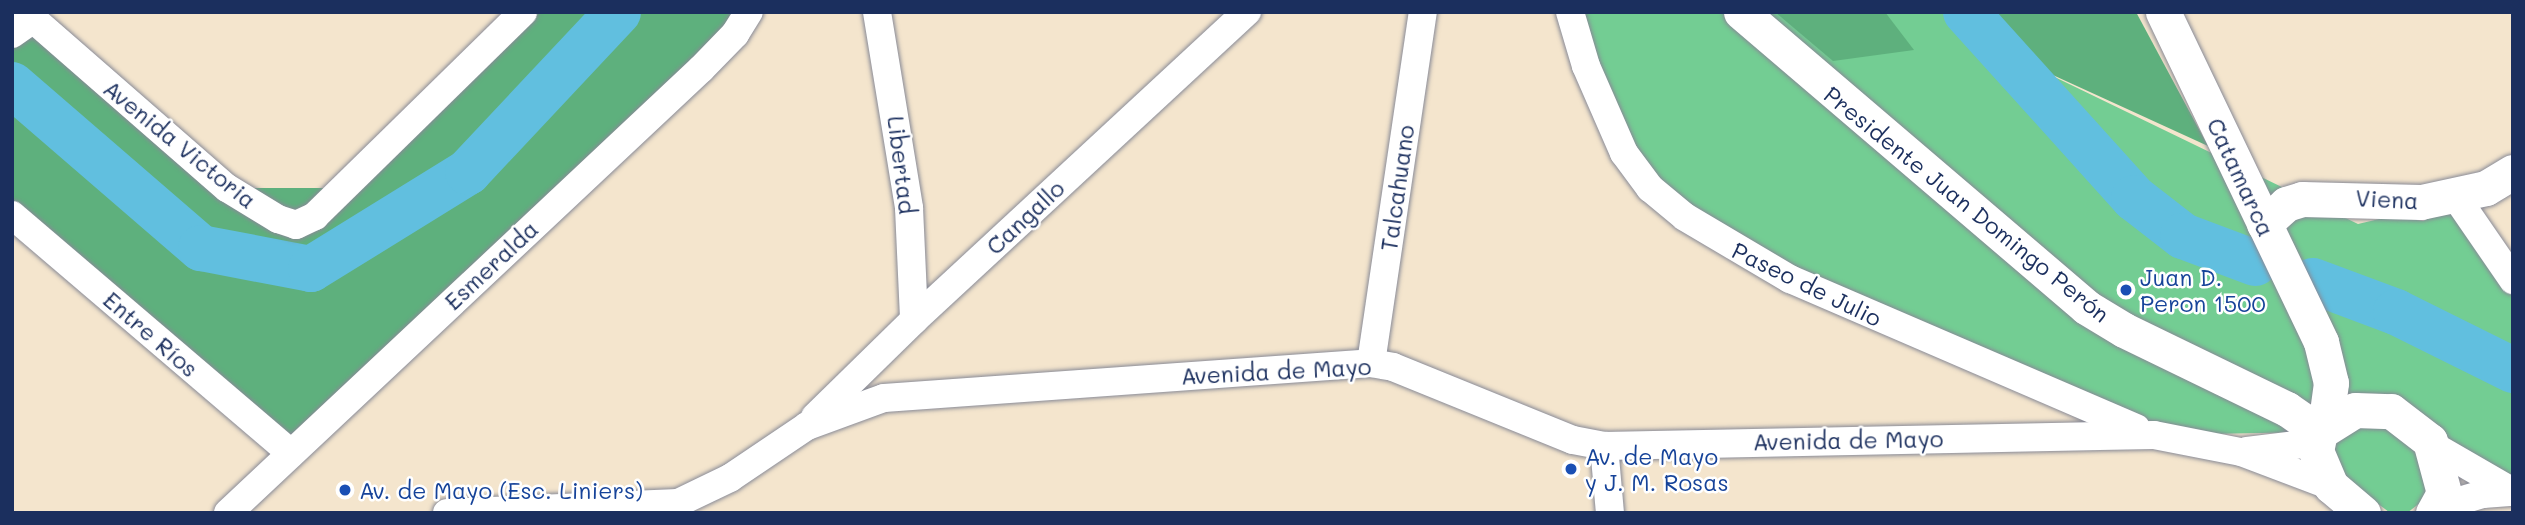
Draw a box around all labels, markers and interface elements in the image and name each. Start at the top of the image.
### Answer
street label: Avenida Victoria [98,74,262,214]
street label: Presidente Juan Domingo Perón [1819,80,2115,328]
street label: Libertad [882,114,922,216]
street label: Catamarca [2202,114,2280,240]
street label: Talcahuano [1374,123,1420,253]
street label: Cangallo [980,174,1070,260]
street label: Viena [2355,184,2419,214]
street label: Esmeralda [439,215,543,315]
street label: Paseo de Julio [1728,236,1886,332]
place label: Juan D. Peron 1500 [2140,263,2266,317]
marker: Juan D. Peron 1500 [2118,282,2134,298]
street label: Entre Ríos [98,286,204,382]
street label: Avenida de Mayo [1180,352,1372,390]
street label: Avenida de Mayo [1752,425,1944,455]
place label: Av. de Mayo y J. M. Rosas [1585,442,1729,496]
marker: Av. de Mayo y J. M. Rosas [1563,461,1579,477]
place label: Av. de Mayo (Esc. Liniers) [359,476,643,504]
marker: Av. de Mayo (Esc. Liniers) [337,482,353,498]

